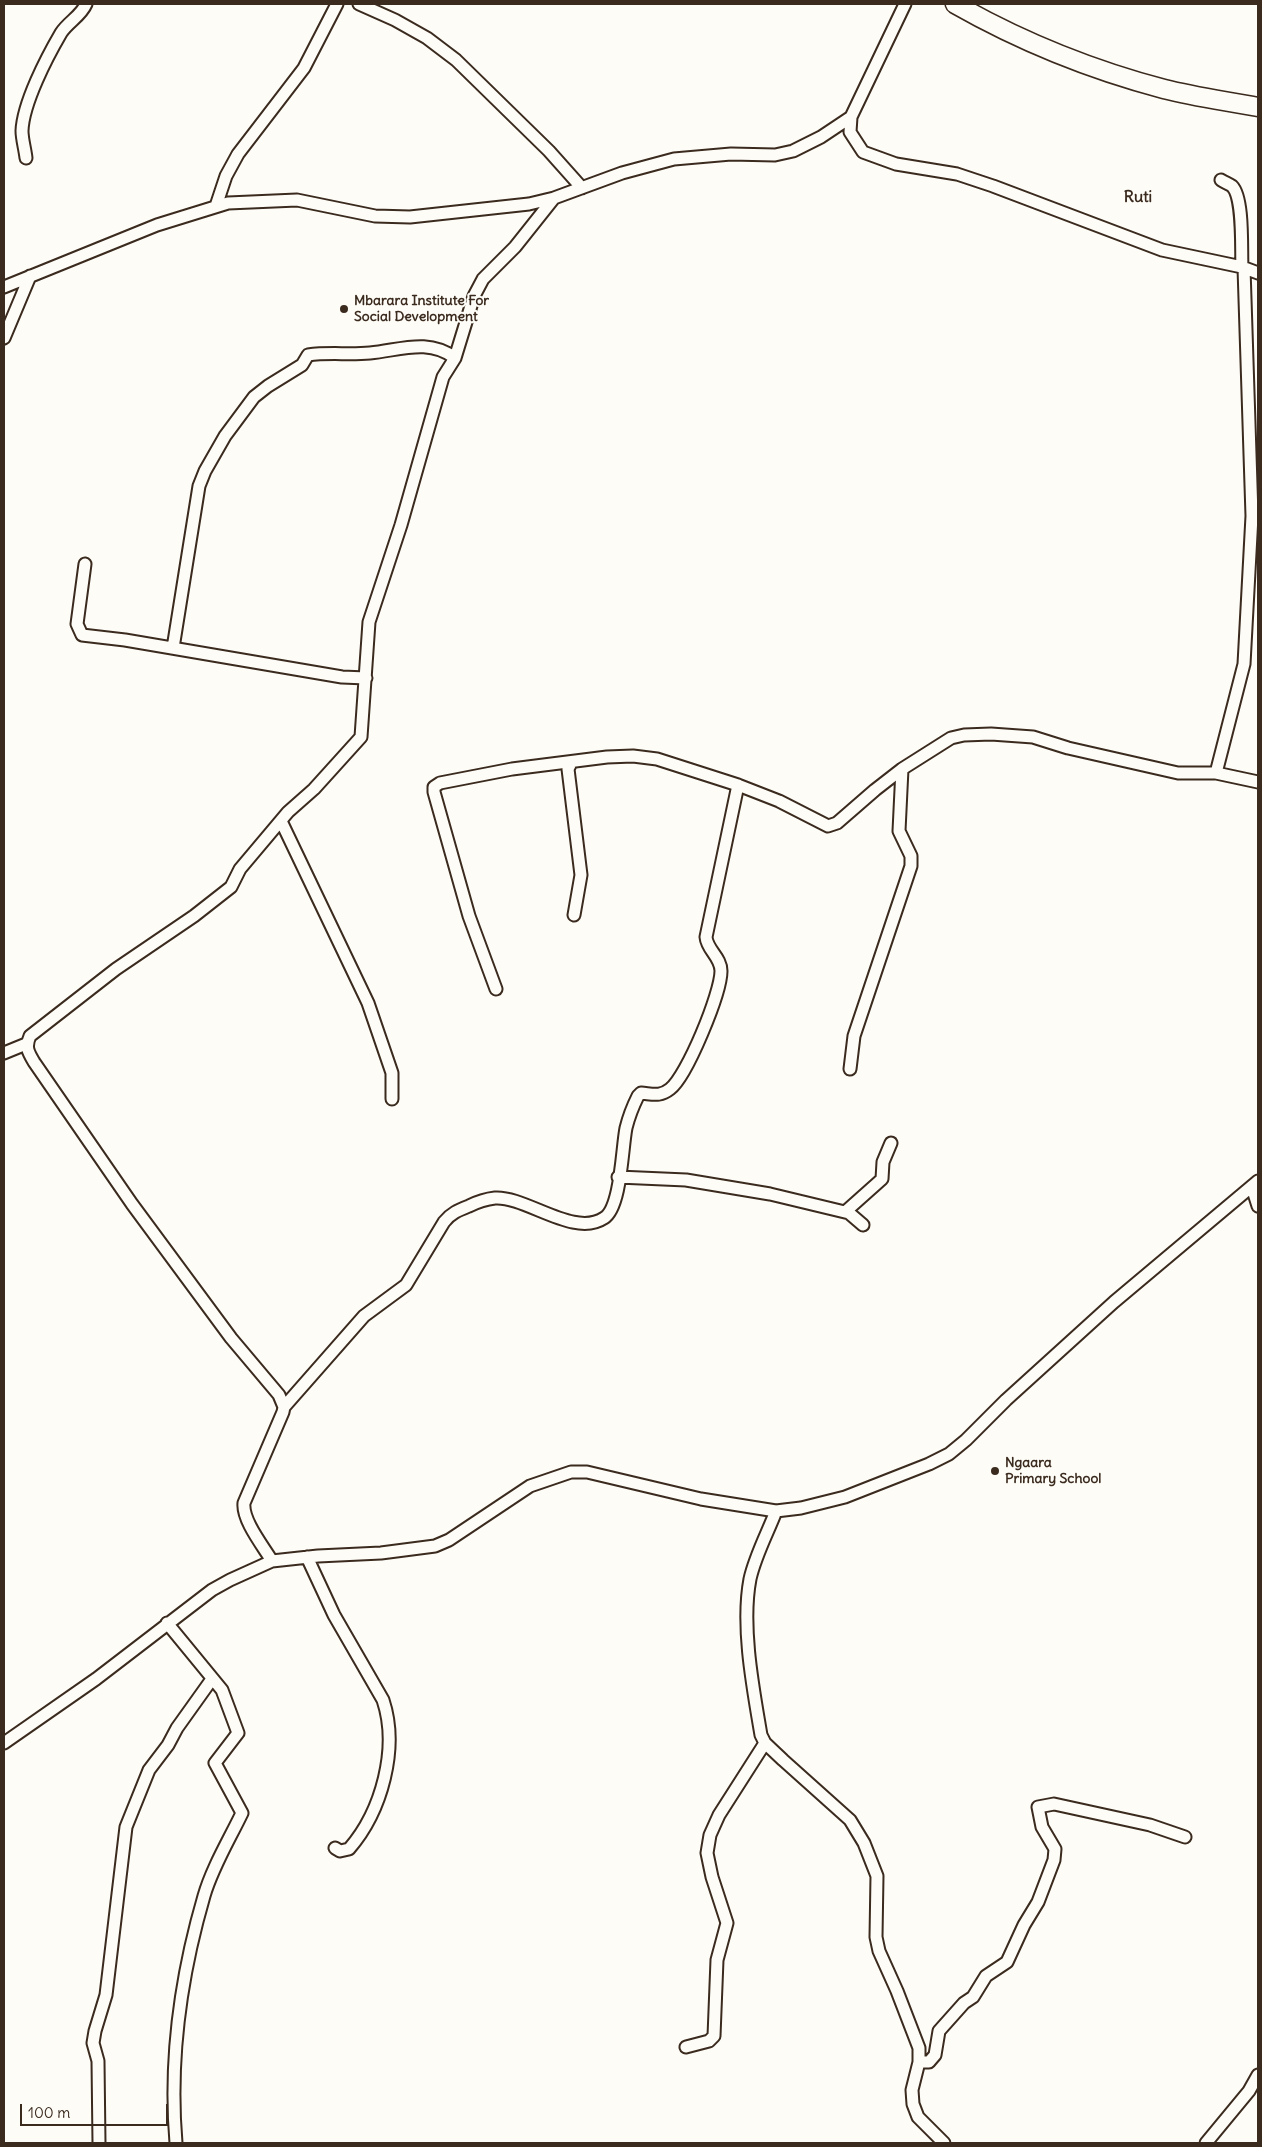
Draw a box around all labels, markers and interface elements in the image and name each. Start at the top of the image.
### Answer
district label: Ruti [1124,187,1152,207]
place label: Mbarara Institute For Social Development [354,293,489,326]
marker: Mbarara Institute For Social Development [338,303,350,315]
place label: Ngaara Primary School [1005,1455,1101,1488]
marker: Ngaara Primary School [989,1465,1001,1477]
scale bar [22,2094,170,2126]
text: 100 m [28,2103,70,2122]

